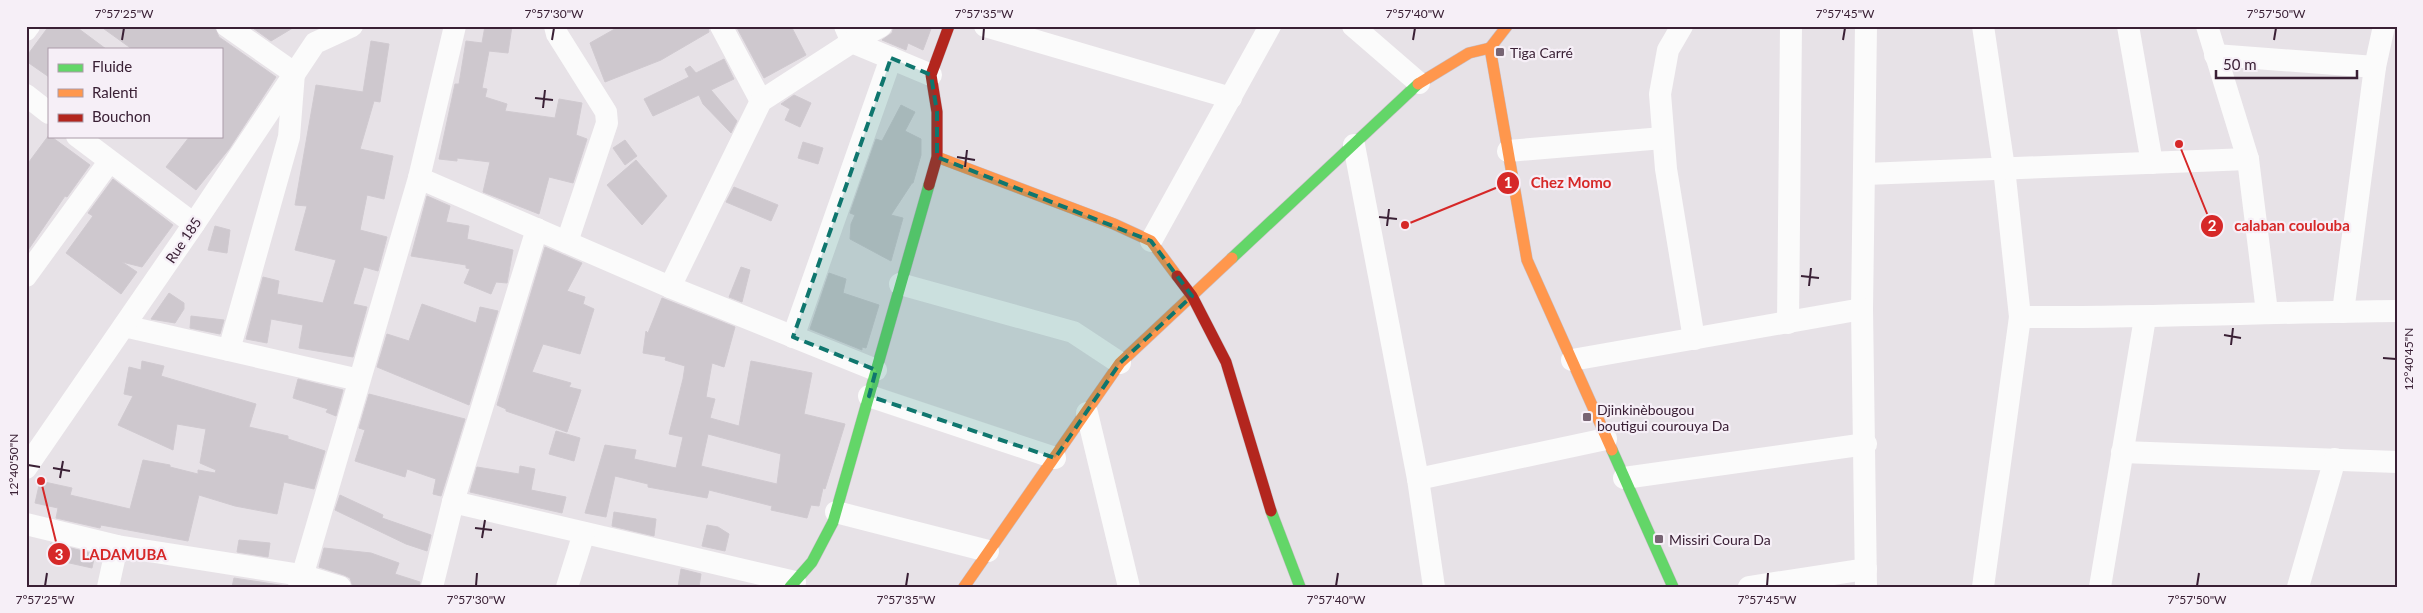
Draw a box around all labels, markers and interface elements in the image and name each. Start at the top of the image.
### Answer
text: 7°57'25"W [94,6,154,21]
text: 7°57'30"W [524,6,584,21]
text: 7°57'35"W [954,6,1014,21]
text: 7°57'40"W [1385,6,1445,21]
text: 7°57'45"W [1815,6,1875,21]
text: 7°57'50"W [2246,6,2306,21]
place label: Tiga Carré [1510,44,1573,61]
marker: Tiga Carré [1494,46,1506,58]
legend [48,48,222,138]
scale bar [2216,48,2357,80]
text: 50 m [2223,55,2257,73]
text: Fluide [92,57,132,75]
text: Ralenti [92,83,138,101]
text: Bouchon [92,107,151,125]
callout: Chez Momo [1495,168,1621,198]
text: 1 [1504,173,1512,191]
text: Chez Momo [1531,173,1612,191]
callout: calaban coulouba [2199,211,2360,241]
street label: Rue 185 [162,214,204,266]
text: 2 [2208,216,2217,234]
text: calaban coulouba [2234,216,2350,234]
text: 12°40'45"N [2401,328,2416,390]
place label: Djinkinèbougou boutigui courouya Da [1597,401,1729,434]
marker: Djinkinèbougou boutigui courouya Da [1581,411,1593,423]
text: 12°40'50"N [6,434,21,496]
place label: Missiri Coura Da [1669,531,1771,548]
marker: Missiri Coura Da [1653,533,1665,545]
callout: LADAMUBA [46,539,177,569]
text: 3 [55,545,63,563]
text: LADAMUBA [81,545,167,563]
text: 7°57'25"W [15,592,75,607]
text: 7°57'30"W [446,592,506,607]
text: 7°57'35"W [876,592,936,607]
text: 7°57'40"W [1306,592,1366,607]
text: 7°57'45"W [1737,592,1797,607]
text: 7°57'50"W [2167,592,2227,607]

